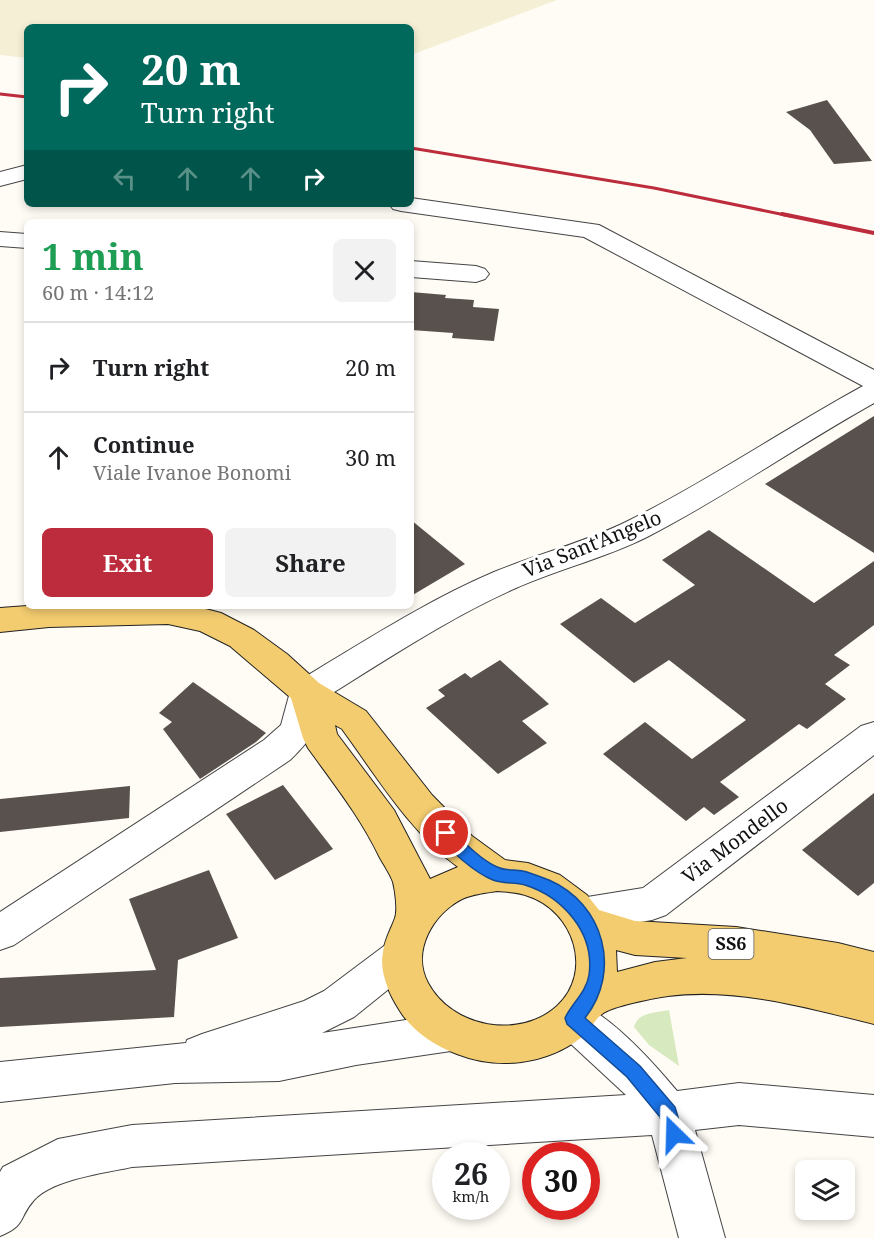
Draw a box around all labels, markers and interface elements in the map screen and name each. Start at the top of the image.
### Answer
text: 20 m [141,40,241,97]
icon: right [42,48,120,126]
text: Turn right [141,94,274,131]
icon: left [108,162,141,195]
icon: ahead [171,162,204,195]
icon: ahead [234,162,267,195]
icon: right [297,162,330,195]
text: 1 min [42,232,144,281]
button: close [333,239,396,302]
text: 60 m · 14:12 [42,279,154,306]
icon: right [42,351,75,384]
text: Turn right [93,352,209,382]
text: 20 m [345,352,396,382]
text: Continue [93,429,195,459]
icon: ahead [42,441,75,474]
text: 30 m [345,442,396,472]
text: Viale Ivanoe Bonomi [93,459,291,486]
street label: Via Sant'Angelo [518,503,665,584]
button: Exit [42,528,213,597]
button: Share [225,528,396,597]
street label: Via Mondello [676,792,793,889]
pin [420,807,471,858]
icon: arrive [429,816,462,849]
road number: SS6 [708,929,754,959]
position arrow [642,1102,706,1166]
speed limit sign: 30 [522,1142,600,1220]
text: 26 [454,1153,488,1194]
map controls [795,1160,855,1220]
button: layers [795,1160,855,1220]
text: km/h [453,1186,489,1206]

